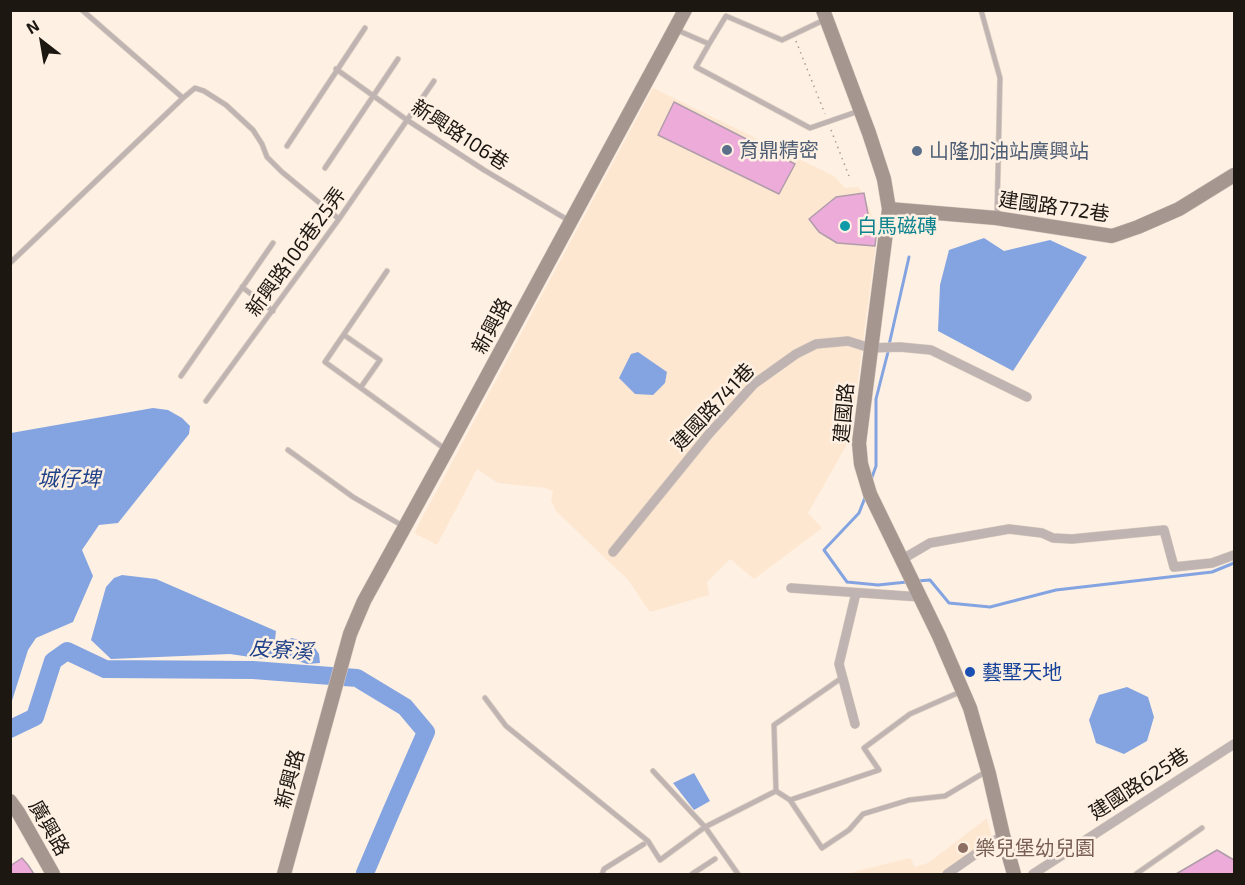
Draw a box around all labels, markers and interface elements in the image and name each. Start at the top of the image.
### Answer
north arrow [12,12,72,72]
text: N [23,15,42,37]
street label: 新興路106巷 [407,95,513,175]
place label: 育鼎精密 [739,138,819,162]
place label: 山隆加油站廣興站 [929,139,1089,163]
marker: 育鼎精密 [720,143,734,157]
marker: 山隆加油站廣興站 [910,144,924,158]
street label: 新興路106巷25弄 [241,183,351,321]
street label: 建國路772巷 [997,187,1111,227]
place label: 白馬磁磚 [857,214,937,238]
marker: 白馬磁磚 [838,219,852,233]
street label: 新興路 [467,294,517,358]
street label: 建國路741巷 [667,358,759,456]
street label: 建國路 [829,382,859,444]
water label: 城仔埤 [38,466,100,492]
water label: 皮寮溪 [249,635,313,665]
place label: 藝墅天地 [982,660,1062,684]
marker: 藝墅天地 [963,665,977,679]
street label: 建國路625巷 [1085,743,1193,825]
street label: 新興路 [271,747,309,811]
street label: 廣興路 [24,796,74,860]
place label: 樂兒堡幼兒園 [975,836,1095,860]
marker: 樂兒堡幼兒園 [956,841,970,855]

